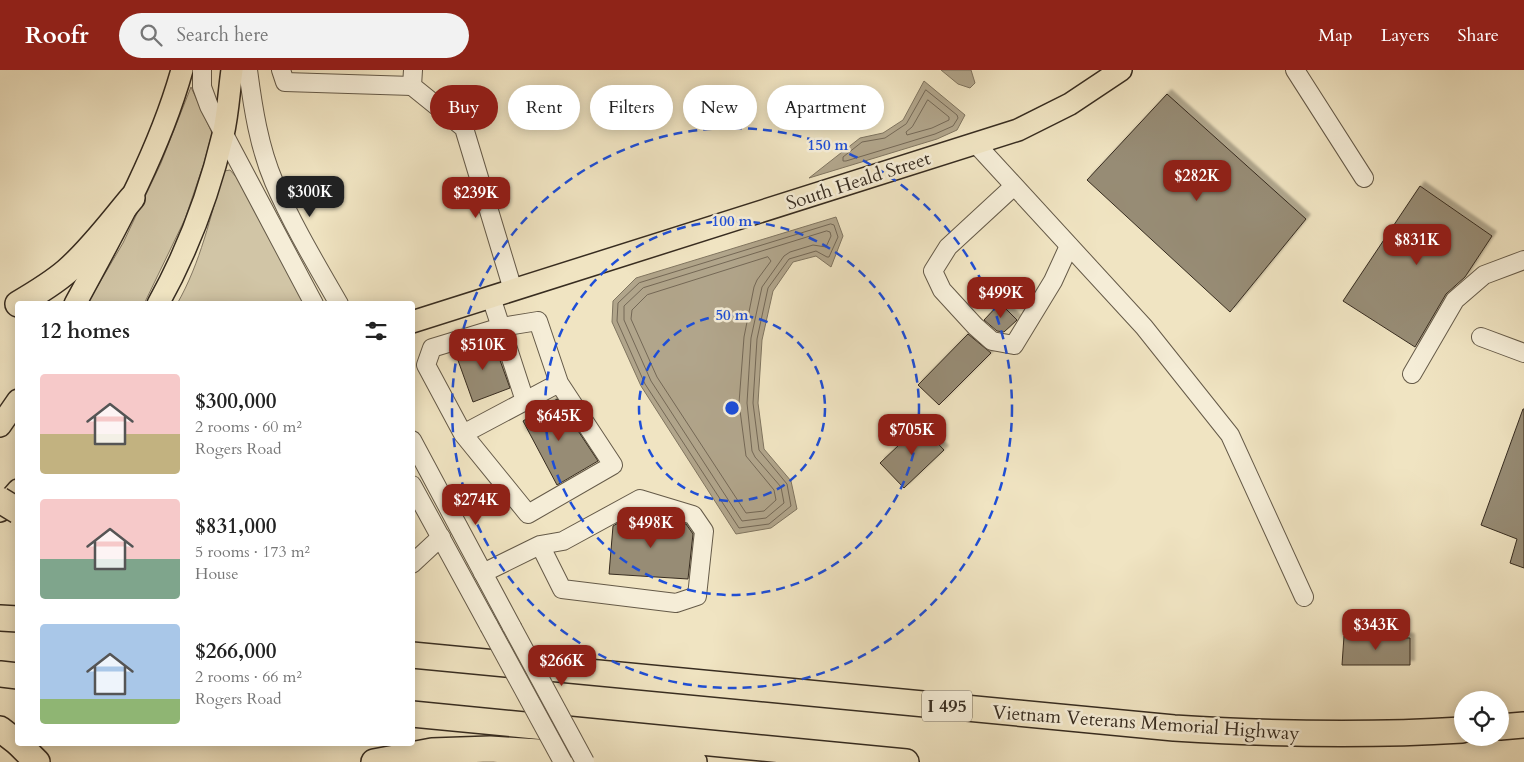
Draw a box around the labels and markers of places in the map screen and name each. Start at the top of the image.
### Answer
pin: $282K [1162,160,1232,202]
pin: $300K [275,176,345,218]
pin: $239K [441,176,511,219]
pin: $831K [1382,224,1452,266]
pin: $499K [966,276,1036,319]
pin: $510K [448,328,518,371]
centre of rings [723,399,741,417]
pin: $645K [524,400,594,442]
pin: $705K [877,414,947,456]
pin: $274K [441,484,511,526]
pin: $498K [616,506,686,549]
pin: $343K [1341,608,1411,651]
pin: $266K [527,644,597,687]

